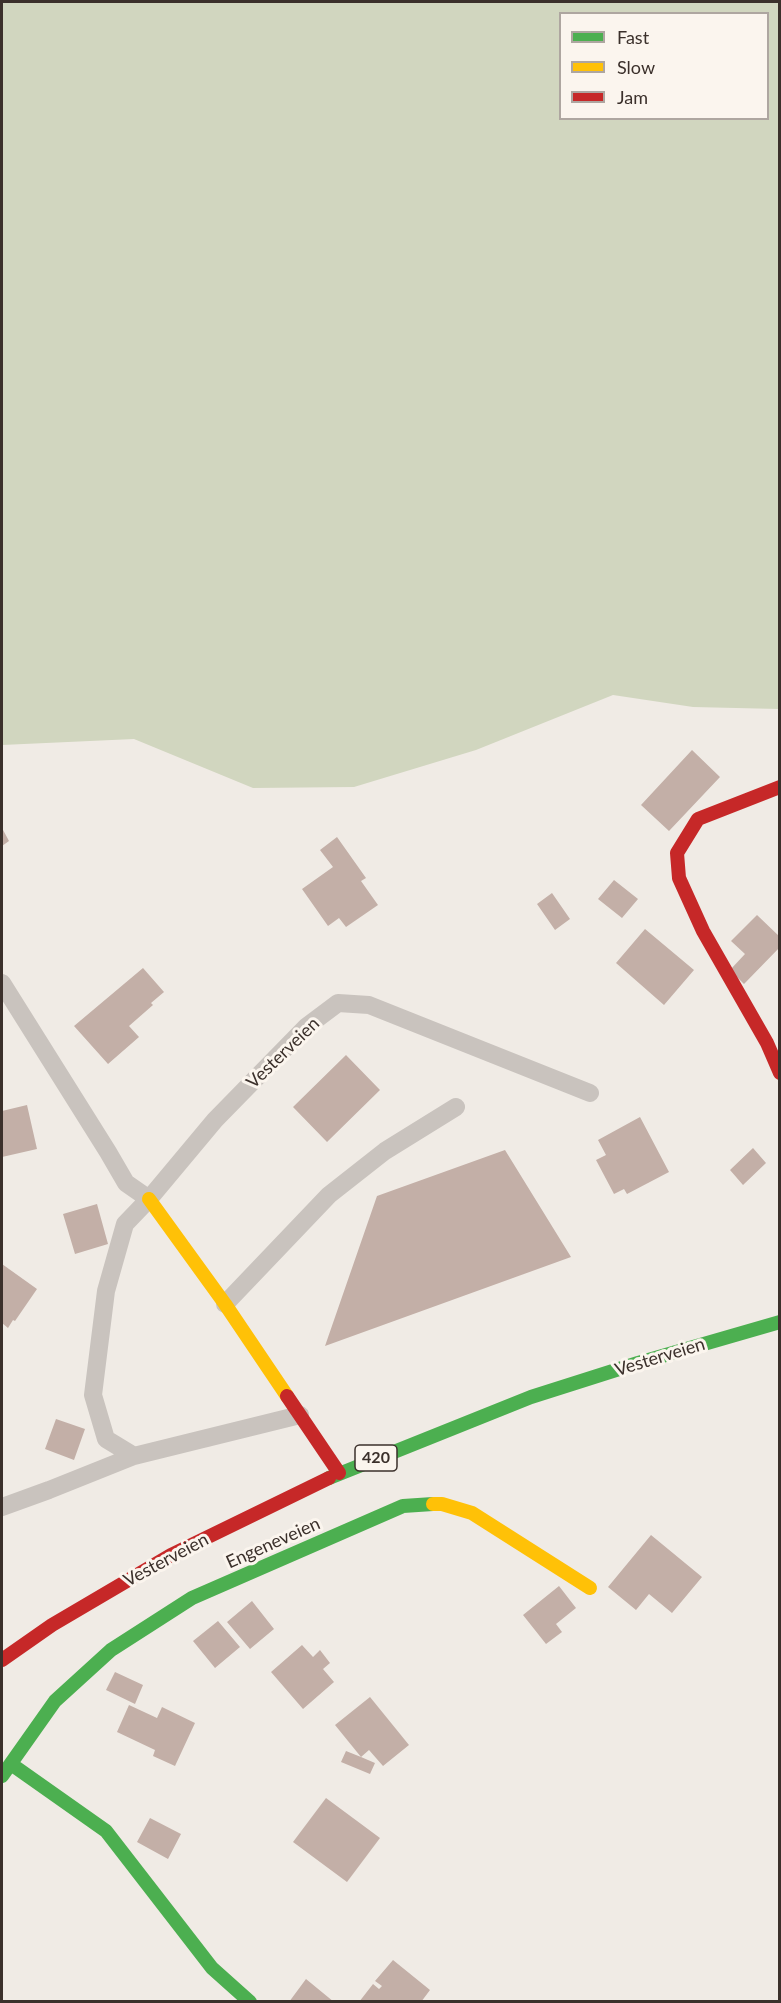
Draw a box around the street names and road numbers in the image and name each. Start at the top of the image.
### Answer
street label: Vesterveien [242,1013,324,1093]
street label: Vesterveien [612,1333,708,1381]
road number: 420 [355,1445,397,1471]
street label: Engeneveien [223,1513,323,1573]
street label: Vesterveien [120,1529,212,1591]

